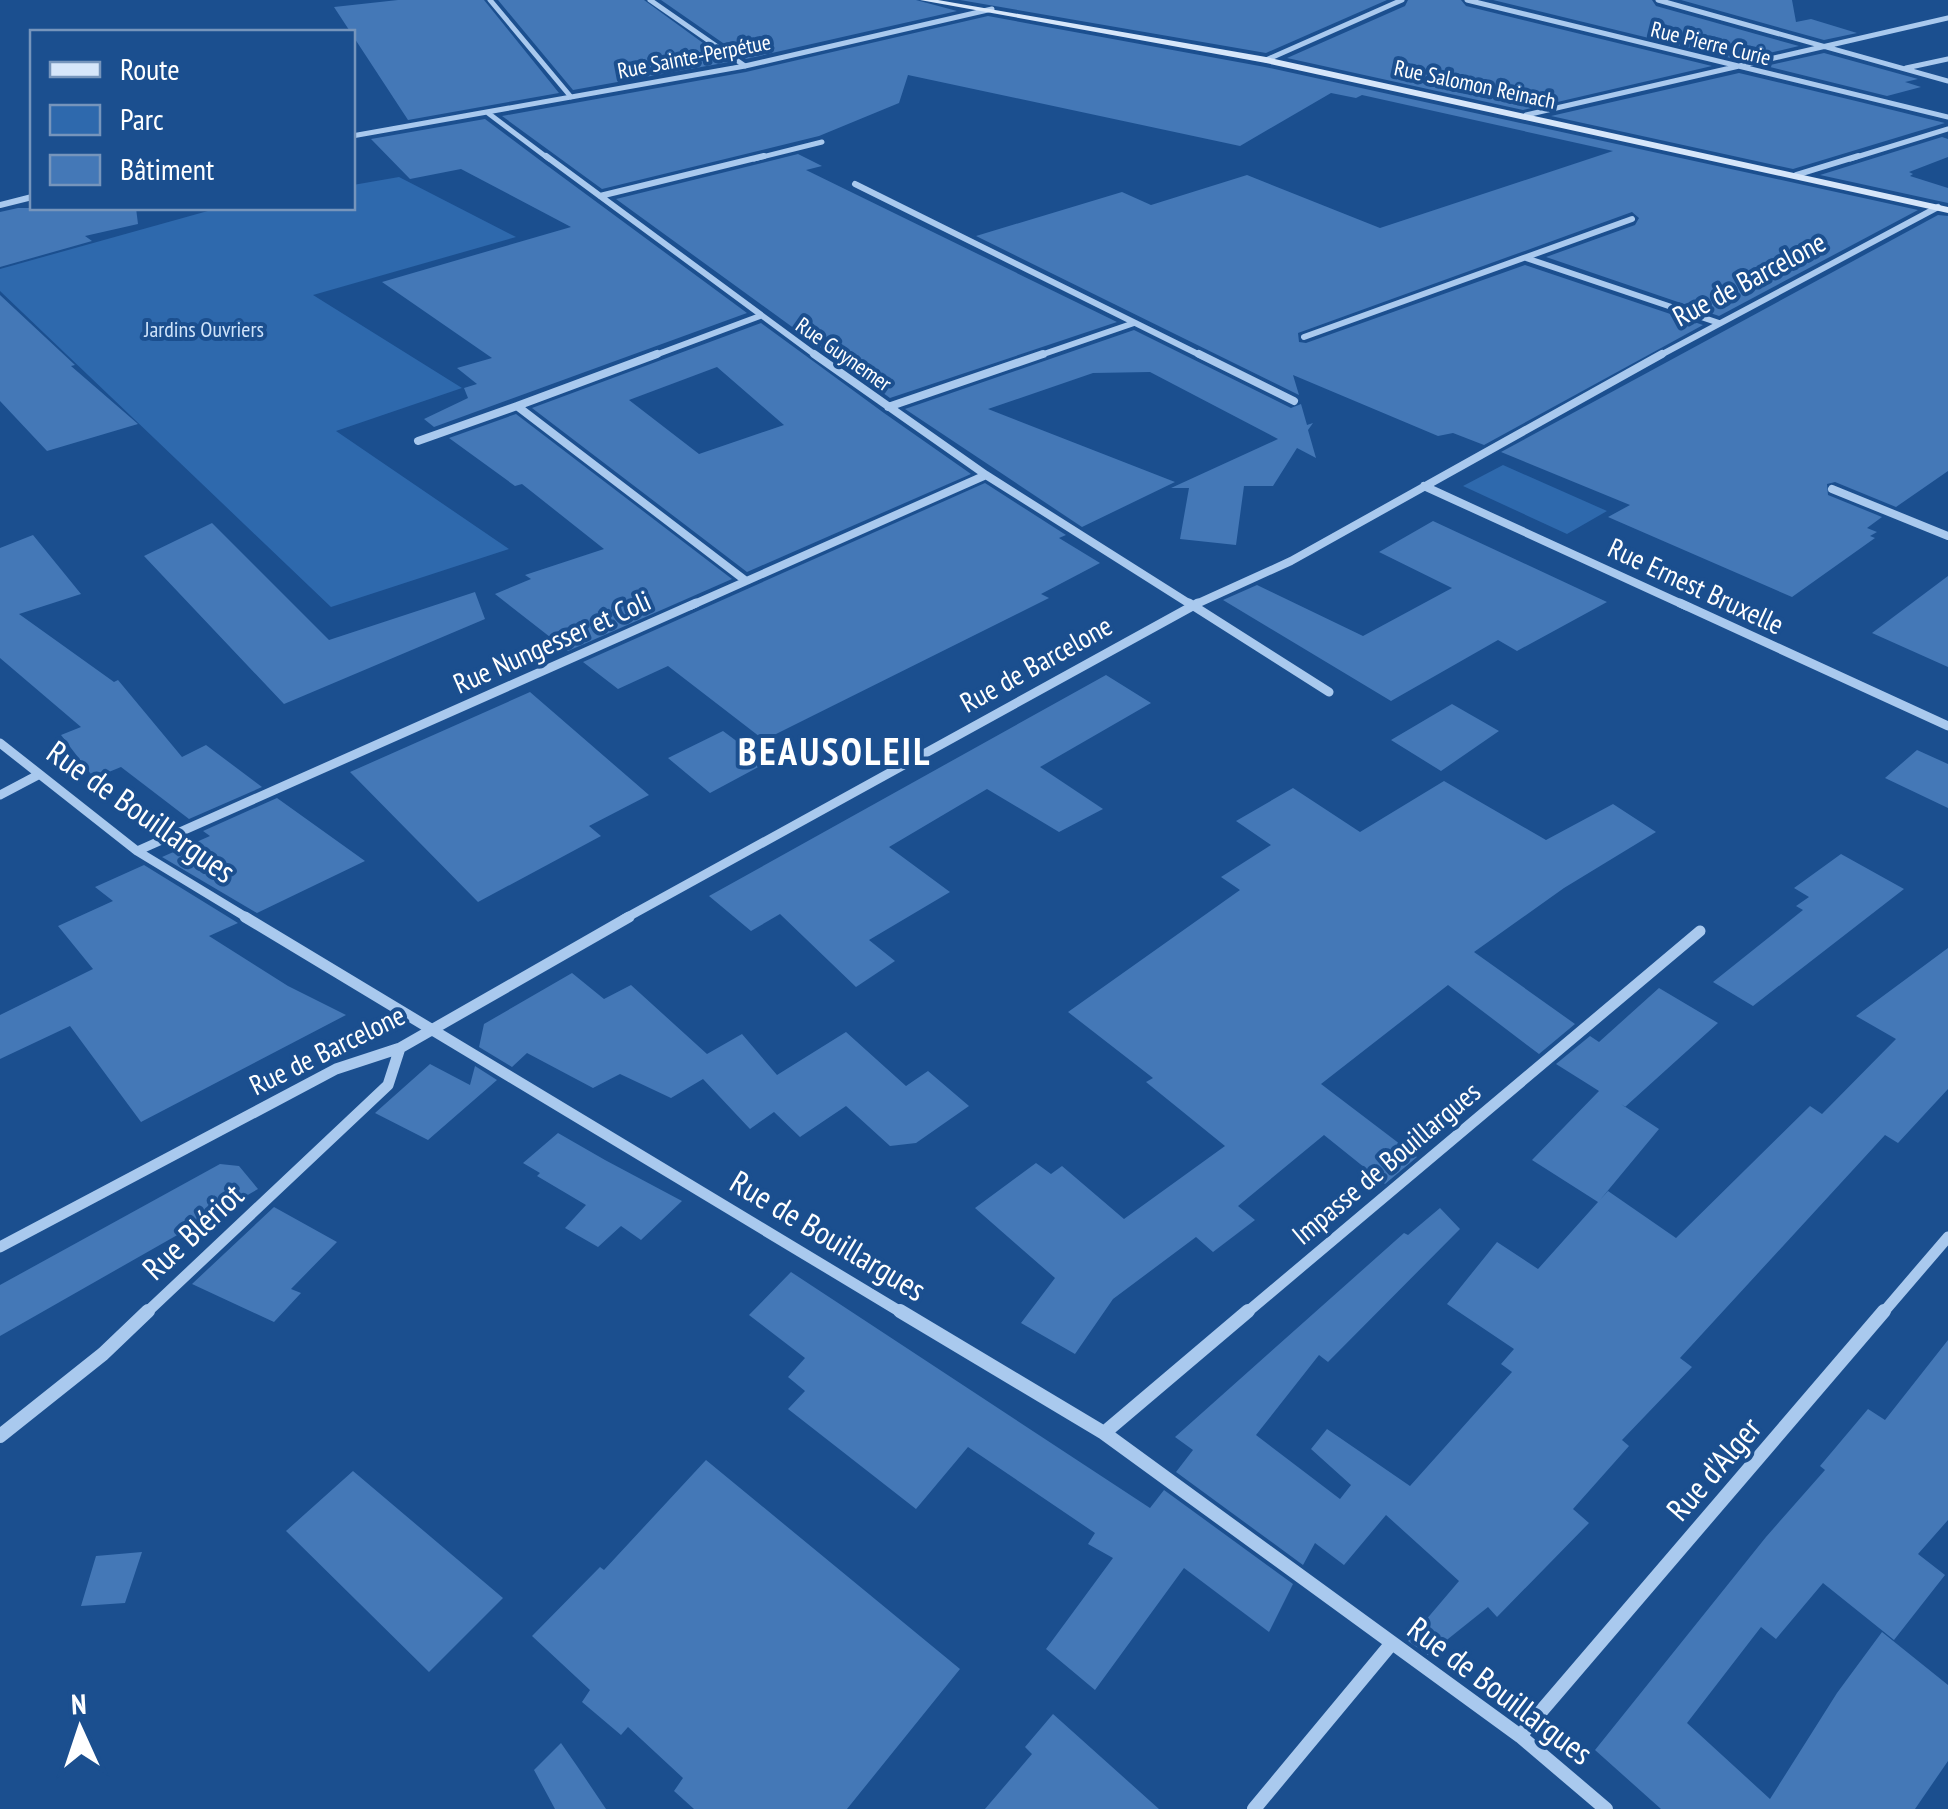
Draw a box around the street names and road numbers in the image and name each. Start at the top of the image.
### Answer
street label: Rue Pierre Curie [1648,15,1774,71]
street label: Rue Sainte-Perpétue [615,27,773,85]
street label: Rue Salomon Reinach [1392,53,1558,115]
street label: Rue de Barcelone [1666,223,1832,334]
street label: Rue Guynemer [791,311,897,397]
street label: Rue Ernest Bruxelle [1602,529,1790,642]
street label: Rue Nungesser et Coli [447,581,656,702]
street label: Rue de Barcelone [953,607,1118,721]
street label: Rue de Bouillargues [39,731,244,892]
street label: Rue de Barcelone [243,996,411,1103]
street label: Impasse de Bouillargues [1284,1073,1488,1252]
street label: Rue de Bouillargues [723,1160,934,1310]
street label: Rue Blériot [133,1174,252,1289]
street label: Rue d'Alger [1657,1408,1770,1529]
street label: Rue de Bouillargues [1400,1607,1602,1773]

